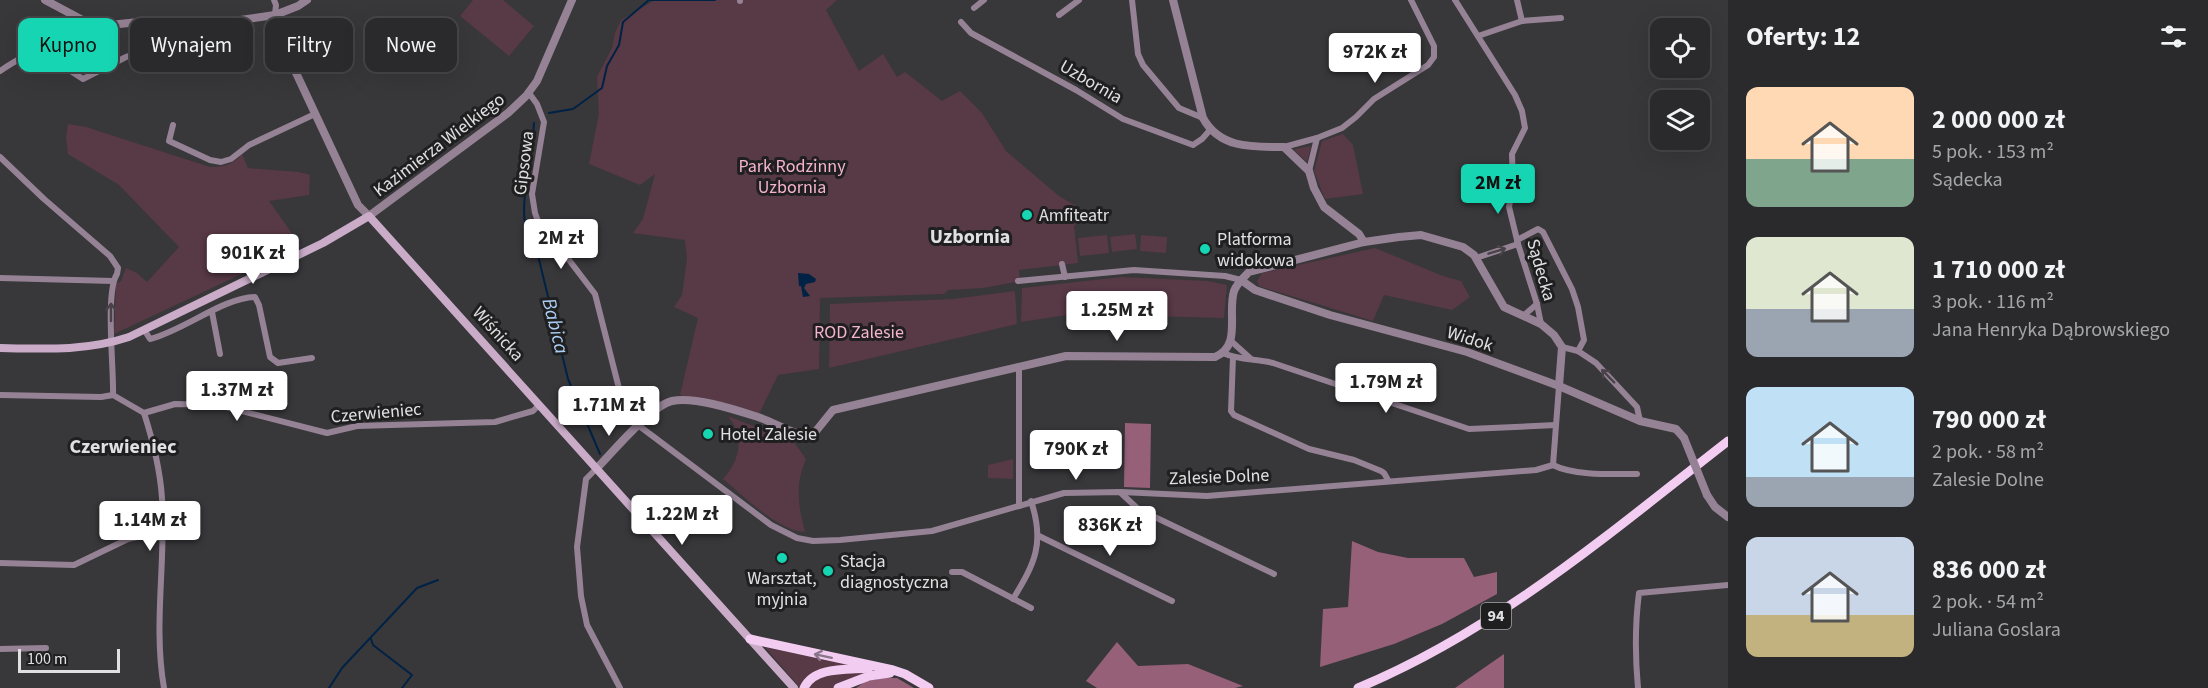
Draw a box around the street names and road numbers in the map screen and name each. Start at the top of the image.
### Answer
street label: Uzbornia [1055,54,1127,110]
street label: Kazimierza Wielkiego [368,87,510,203]
street label: Gipsowa [508,129,540,197]
street label: Sądecka [1520,236,1562,304]
street label: Wiśnicka [466,301,530,367]
street label: Widok [1444,320,1496,358]
street label: Czerwieniec [330,397,422,429]
street label: Zalesie Dolne [1168,463,1270,491]
road number: 94 [1481,603,1511,629]

